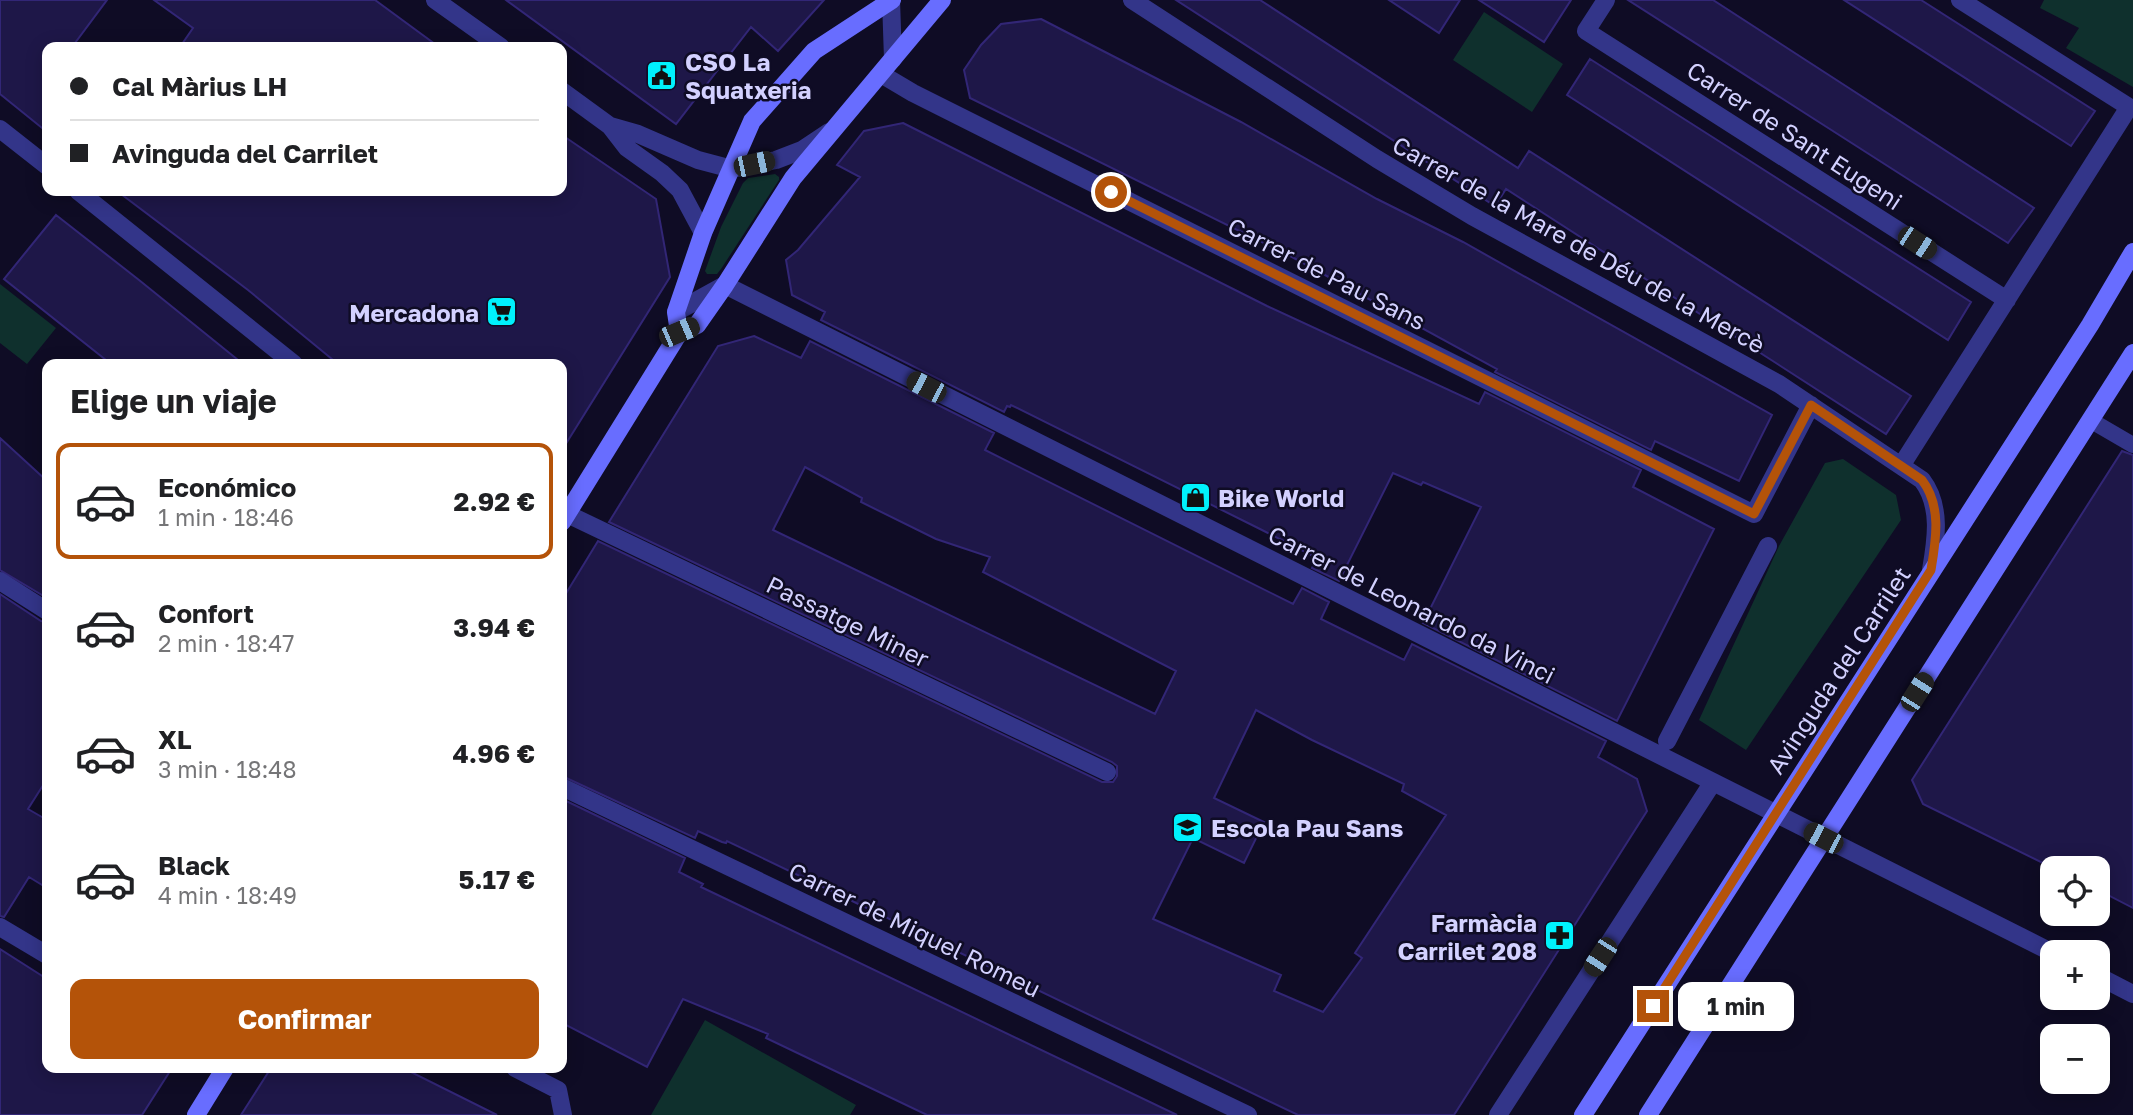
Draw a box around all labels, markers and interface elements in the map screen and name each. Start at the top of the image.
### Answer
place label: CSO La Squatxeria [685,47,812,104]
street label: Carrer de Sant Eugeni [1682,55,1908,215]
public building icon: CSO La Squatxeria [645,58,679,92]
text: Cal Màrius LH [112,71,287,102]
street label: Carrer de la Mare de Déu de la Mercè [1388,129,1770,359]
text: Avinguda del Carrilet [112,138,378,169]
car [732,149,777,179]
route start [1095,176,1127,208]
street label: Carrer de Pau Sans [1223,211,1431,335]
car [1894,223,1941,263]
supermarket icon: Mercadona [485,295,519,329]
place label: Mercadona [349,298,479,327]
car [656,314,703,350]
car [903,368,950,406]
text: Elige un viaje [70,382,277,420]
icon: car [74,470,137,533]
text: Económico [158,472,296,503]
shop icon: Bike World [1178,480,1212,514]
place label: Bike World [1218,483,1344,512]
text: 2.92 € [454,486,535,517]
text: 1 min · 18:46 [158,503,294,531]
street label: Carrer de Leonardo da Vinci [1264,519,1560,689]
street label: Avinguda del Carrilet [1760,561,1916,779]
street label: Passatge Miner [762,569,934,673]
icon: car [74,596,137,659]
text: Confort [158,598,254,629]
text: 3.94 € [453,612,535,643]
text: 2 min · 18:47 [158,629,294,657]
car [1897,669,1938,715]
icon: car [74,722,137,785]
text: XL [158,724,192,755]
text: 4.96 € [453,738,535,769]
text: 3 min · 18:48 [158,755,296,783]
school or university icon: Escola Pau Sans [1171,810,1205,844]
place label: Escola Pau Sans [1211,813,1403,842]
car [1800,819,1847,857]
icon: car [74,848,137,911]
text: Black [158,850,230,881]
street label: Carrer de Miquel Romeu [784,855,1046,1003]
map controls [2040,856,2110,1094]
button: locate [2040,856,2110,926]
text: 5.17 € [458,864,535,895]
text: 4 min · 18:49 [158,881,297,909]
place label: Farmàcia Carrilet 208 [1398,908,1537,965]
pharmacy icon: Farmàcia Carrilet 208 [1543,919,1577,953]
car [1580,934,1621,980]
button: + [2040,940,2110,1010]
button: Confirmar [70,979,539,1059]
callout: 1 min [1678,982,1793,1030]
route end [1637,990,1669,1022]
text: 1 min [1707,992,1765,1020]
button: − [2040,1024,2110,1094]

